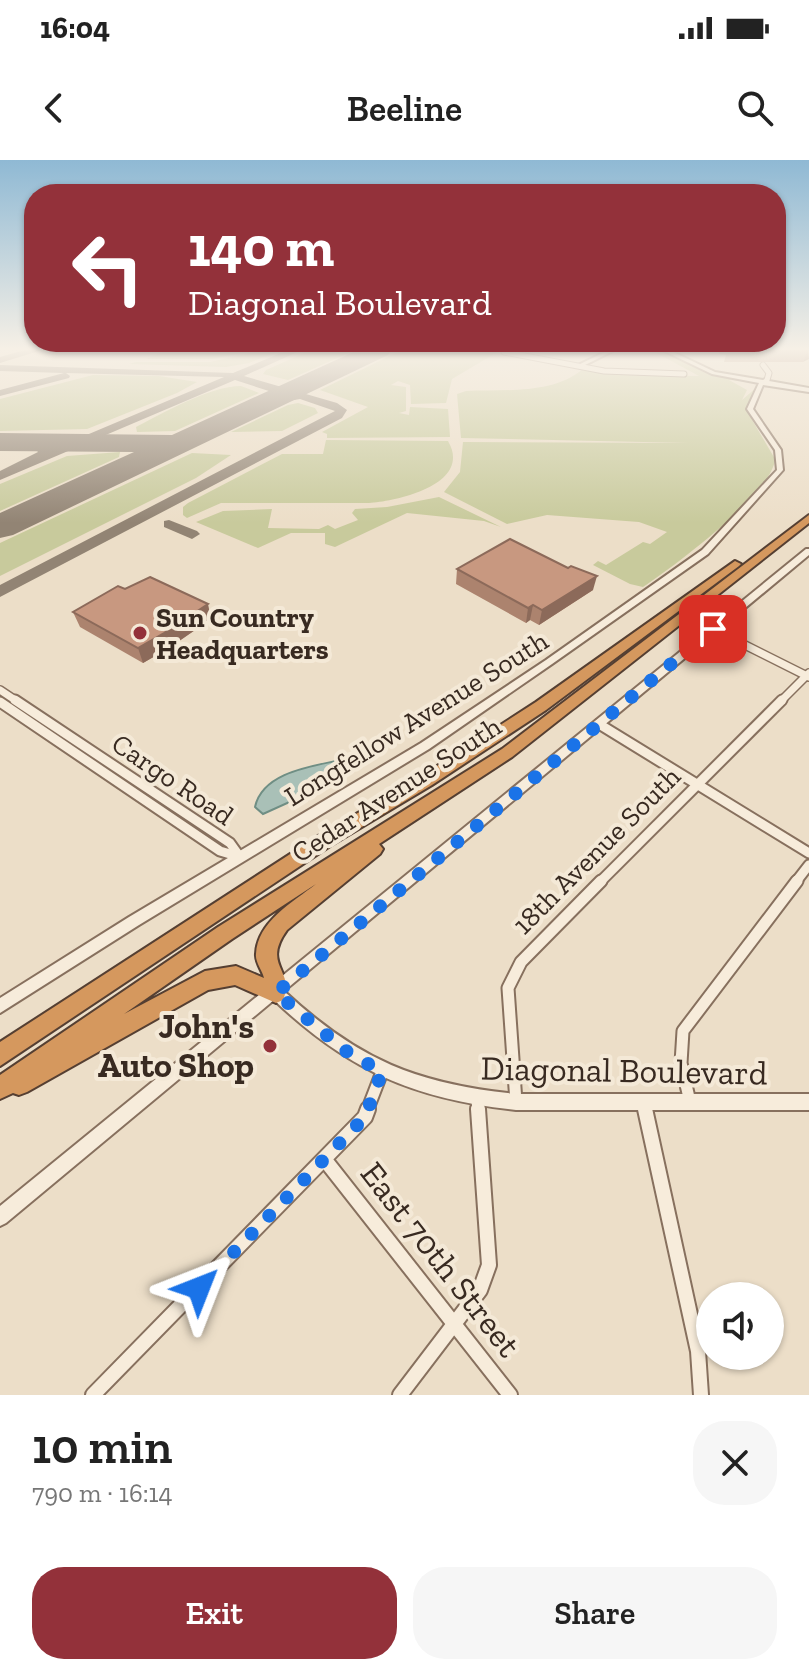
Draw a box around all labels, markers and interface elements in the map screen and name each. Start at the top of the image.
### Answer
text: 16:04 [40,10,110,46]
icon: back [32,86,76,130]
icon: search [733,86,777,130]
text: Beeline [347,87,462,130]
text: 140 m [188,213,334,280]
icon: left [56,216,160,320]
text: Diagonal Boulevard [188,281,492,324]
pin [679,595,747,663]
place label: Sun Country Headquarters [156,601,329,666]
icon: arrive [691,607,735,651]
marker: Sun Country Headquarters [131,624,149,642]
street label: Longfellow Avenue South [278,624,554,813]
street label: Cedar Avenue South [285,709,507,869]
street label: Cargo Road [106,727,240,832]
street label: 18th Avenue South [506,760,687,941]
place label: John's Auto Shop [98,1006,254,1086]
marker: John's Auto Shop [261,1037,279,1055]
street label: Diagonal Boulevard [480,1048,768,1094]
street label: East 70th Street [352,1154,530,1365]
position arrow [157,1246,241,1330]
map controls [696,1282,784,1370]
button: sound [696,1282,784,1370]
text: 10 min [32,1418,172,1475]
button: close [693,1421,777,1505]
text: 790 m · 16:14 [32,1477,173,1509]
button: Exit [32,1567,397,1659]
button: Share [413,1567,777,1659]

